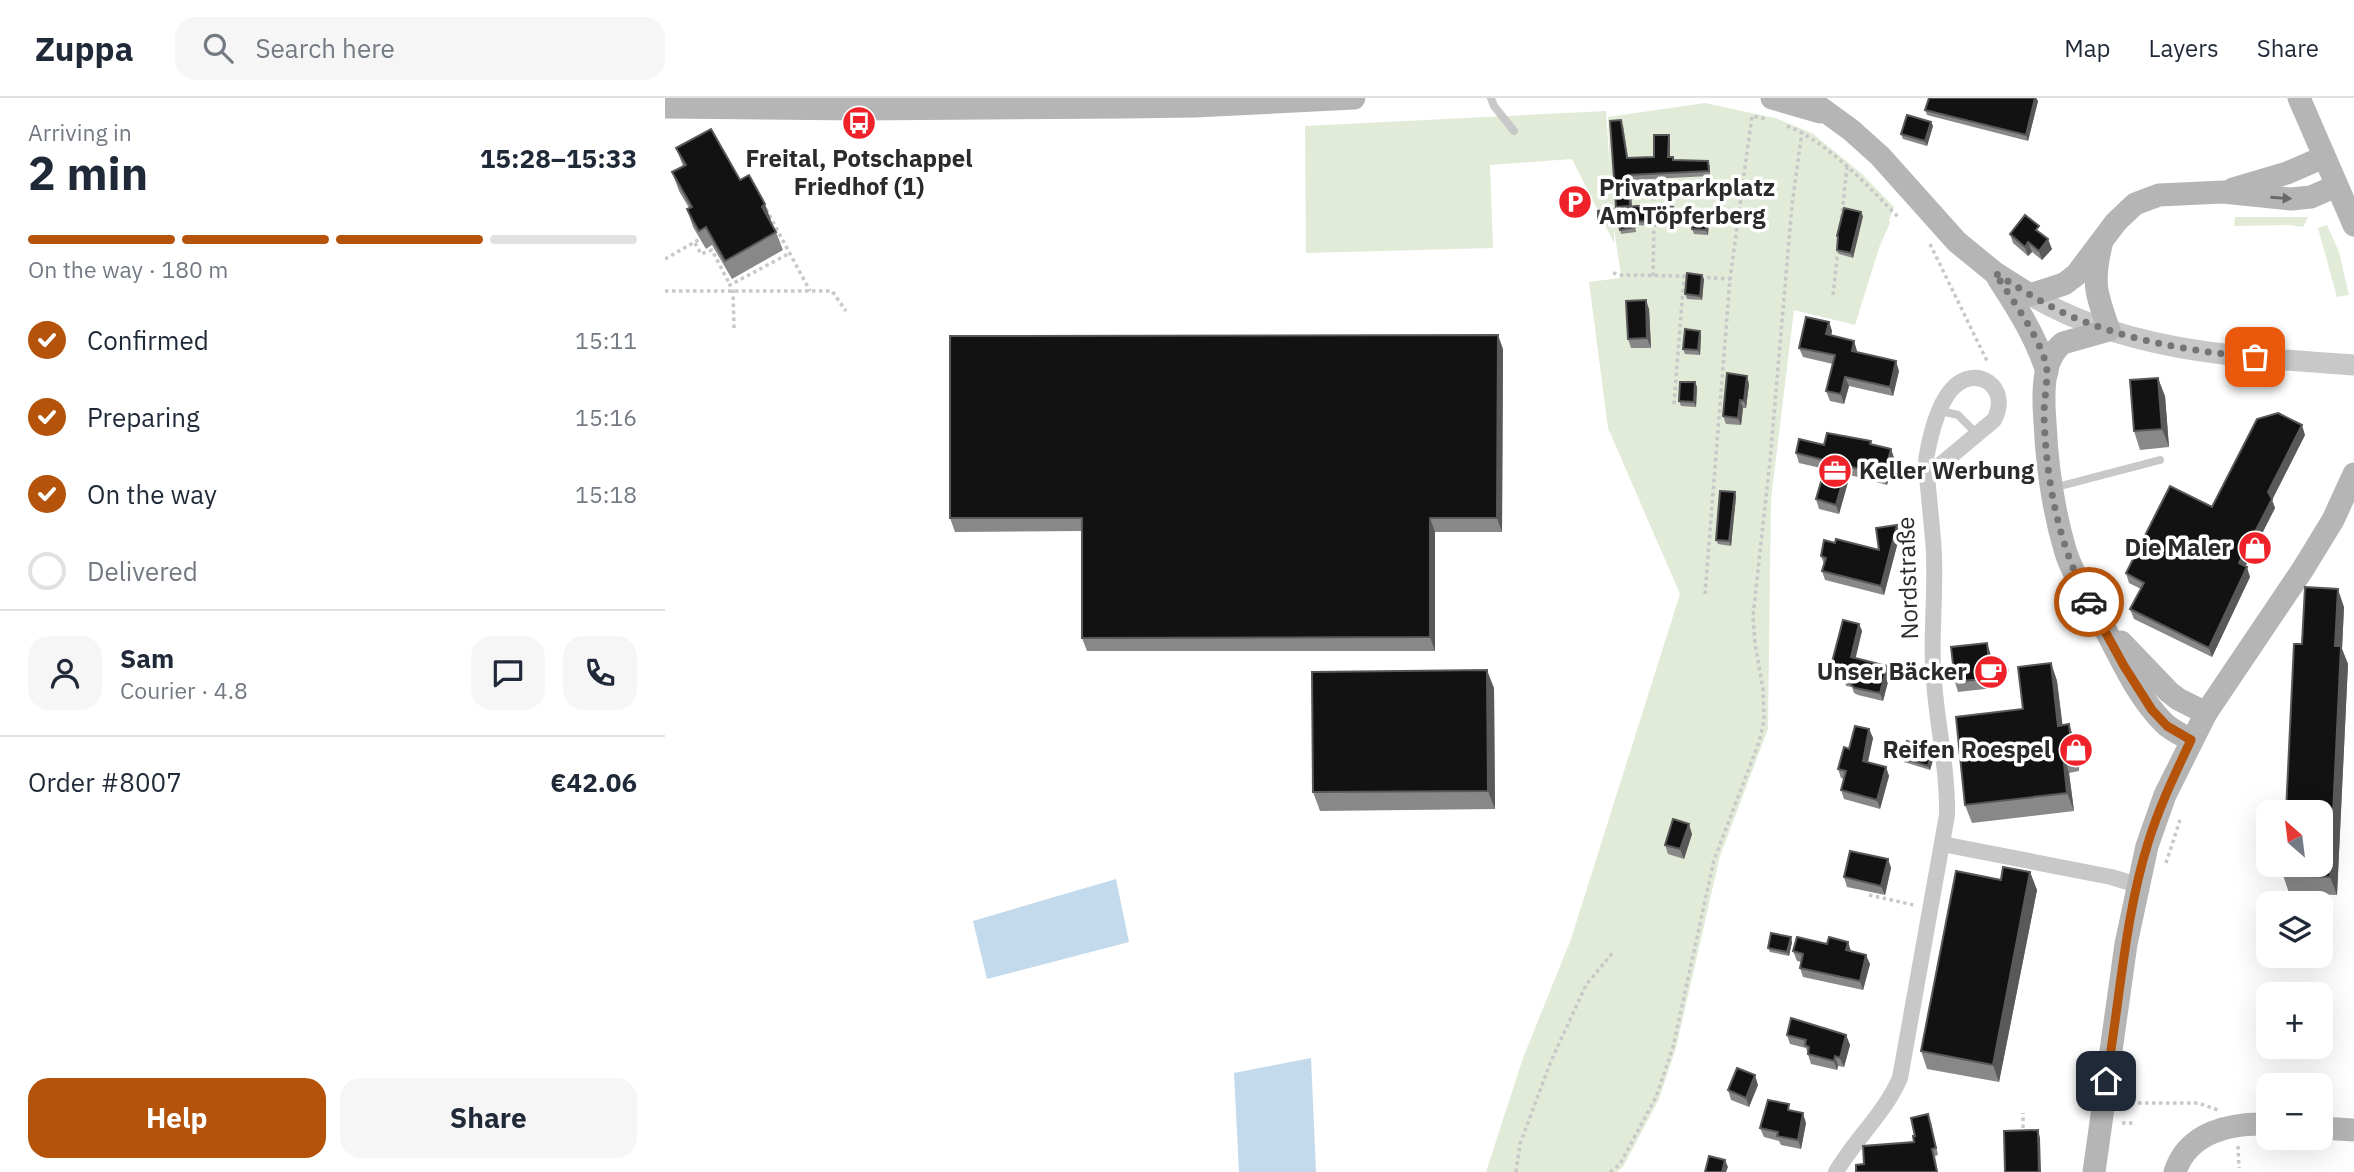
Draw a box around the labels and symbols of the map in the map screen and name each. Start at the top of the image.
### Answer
bus stop icon: Freital, Potschappel Friedhof (1) [840,104,878,142]
place label: Freital, Potschappel Friedhof (1) [746,142,972,202]
place label: Privatparkplatz Am Töpferberg [1599,171,1775,231]
parking icon: Privatparkplatz Am Töpferberg [1556,183,1594,221]
one-way arrow [2270,192,2292,203]
pin [2225,327,2285,387]
office icon: Keller Werbung [1816,452,1854,490]
place label: Keller Werbung [1859,454,2035,486]
street label: Nordstraße [1889,516,1925,640]
shop icon: Die Maler [2236,529,2274,567]
place label: Die Maler [2124,531,2231,563]
courier [2054,567,2124,637]
cafe icon: Unser Bäcker [1972,653,2010,691]
place label: Unser Bäcker [1817,655,1967,687]
shop icon: Reifen Roespel [2057,731,2095,769]
place label: Reifen Roespel [1883,733,2051,765]
north arrow [2256,800,2333,877]
pin [2076,1051,2136,1111]

